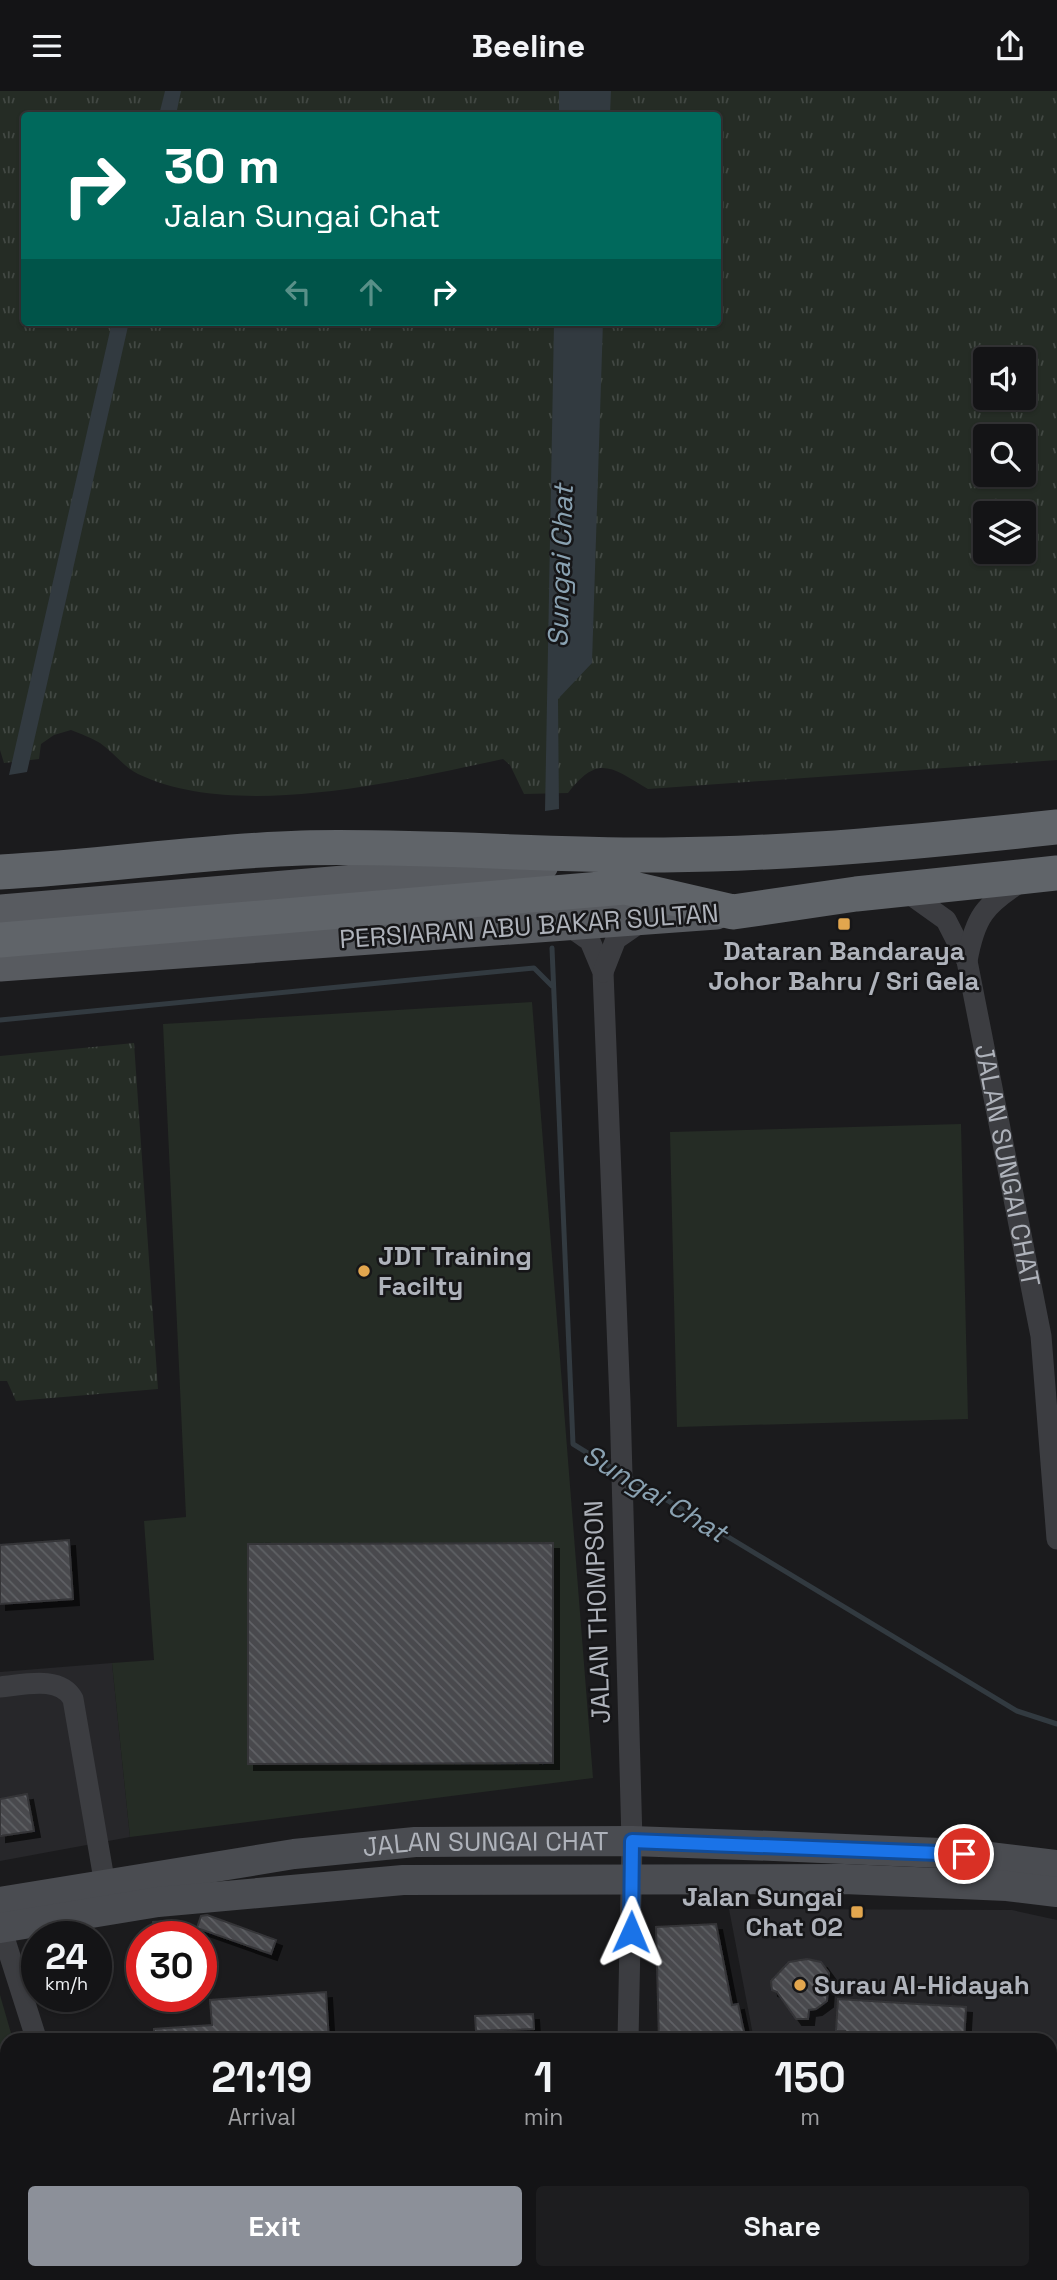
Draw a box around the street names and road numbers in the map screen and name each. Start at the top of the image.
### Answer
street label: PERSIARAN ABU BAKAR SULTAN [338,896,720,956]
street label: JALAN SUNGAI CHAT [967,1041,1048,1289]
street label: JALAN THOMPSON [576,1500,618,1724]
street label: JALAN SUNGAI CHAT [361,1824,609,1864]

